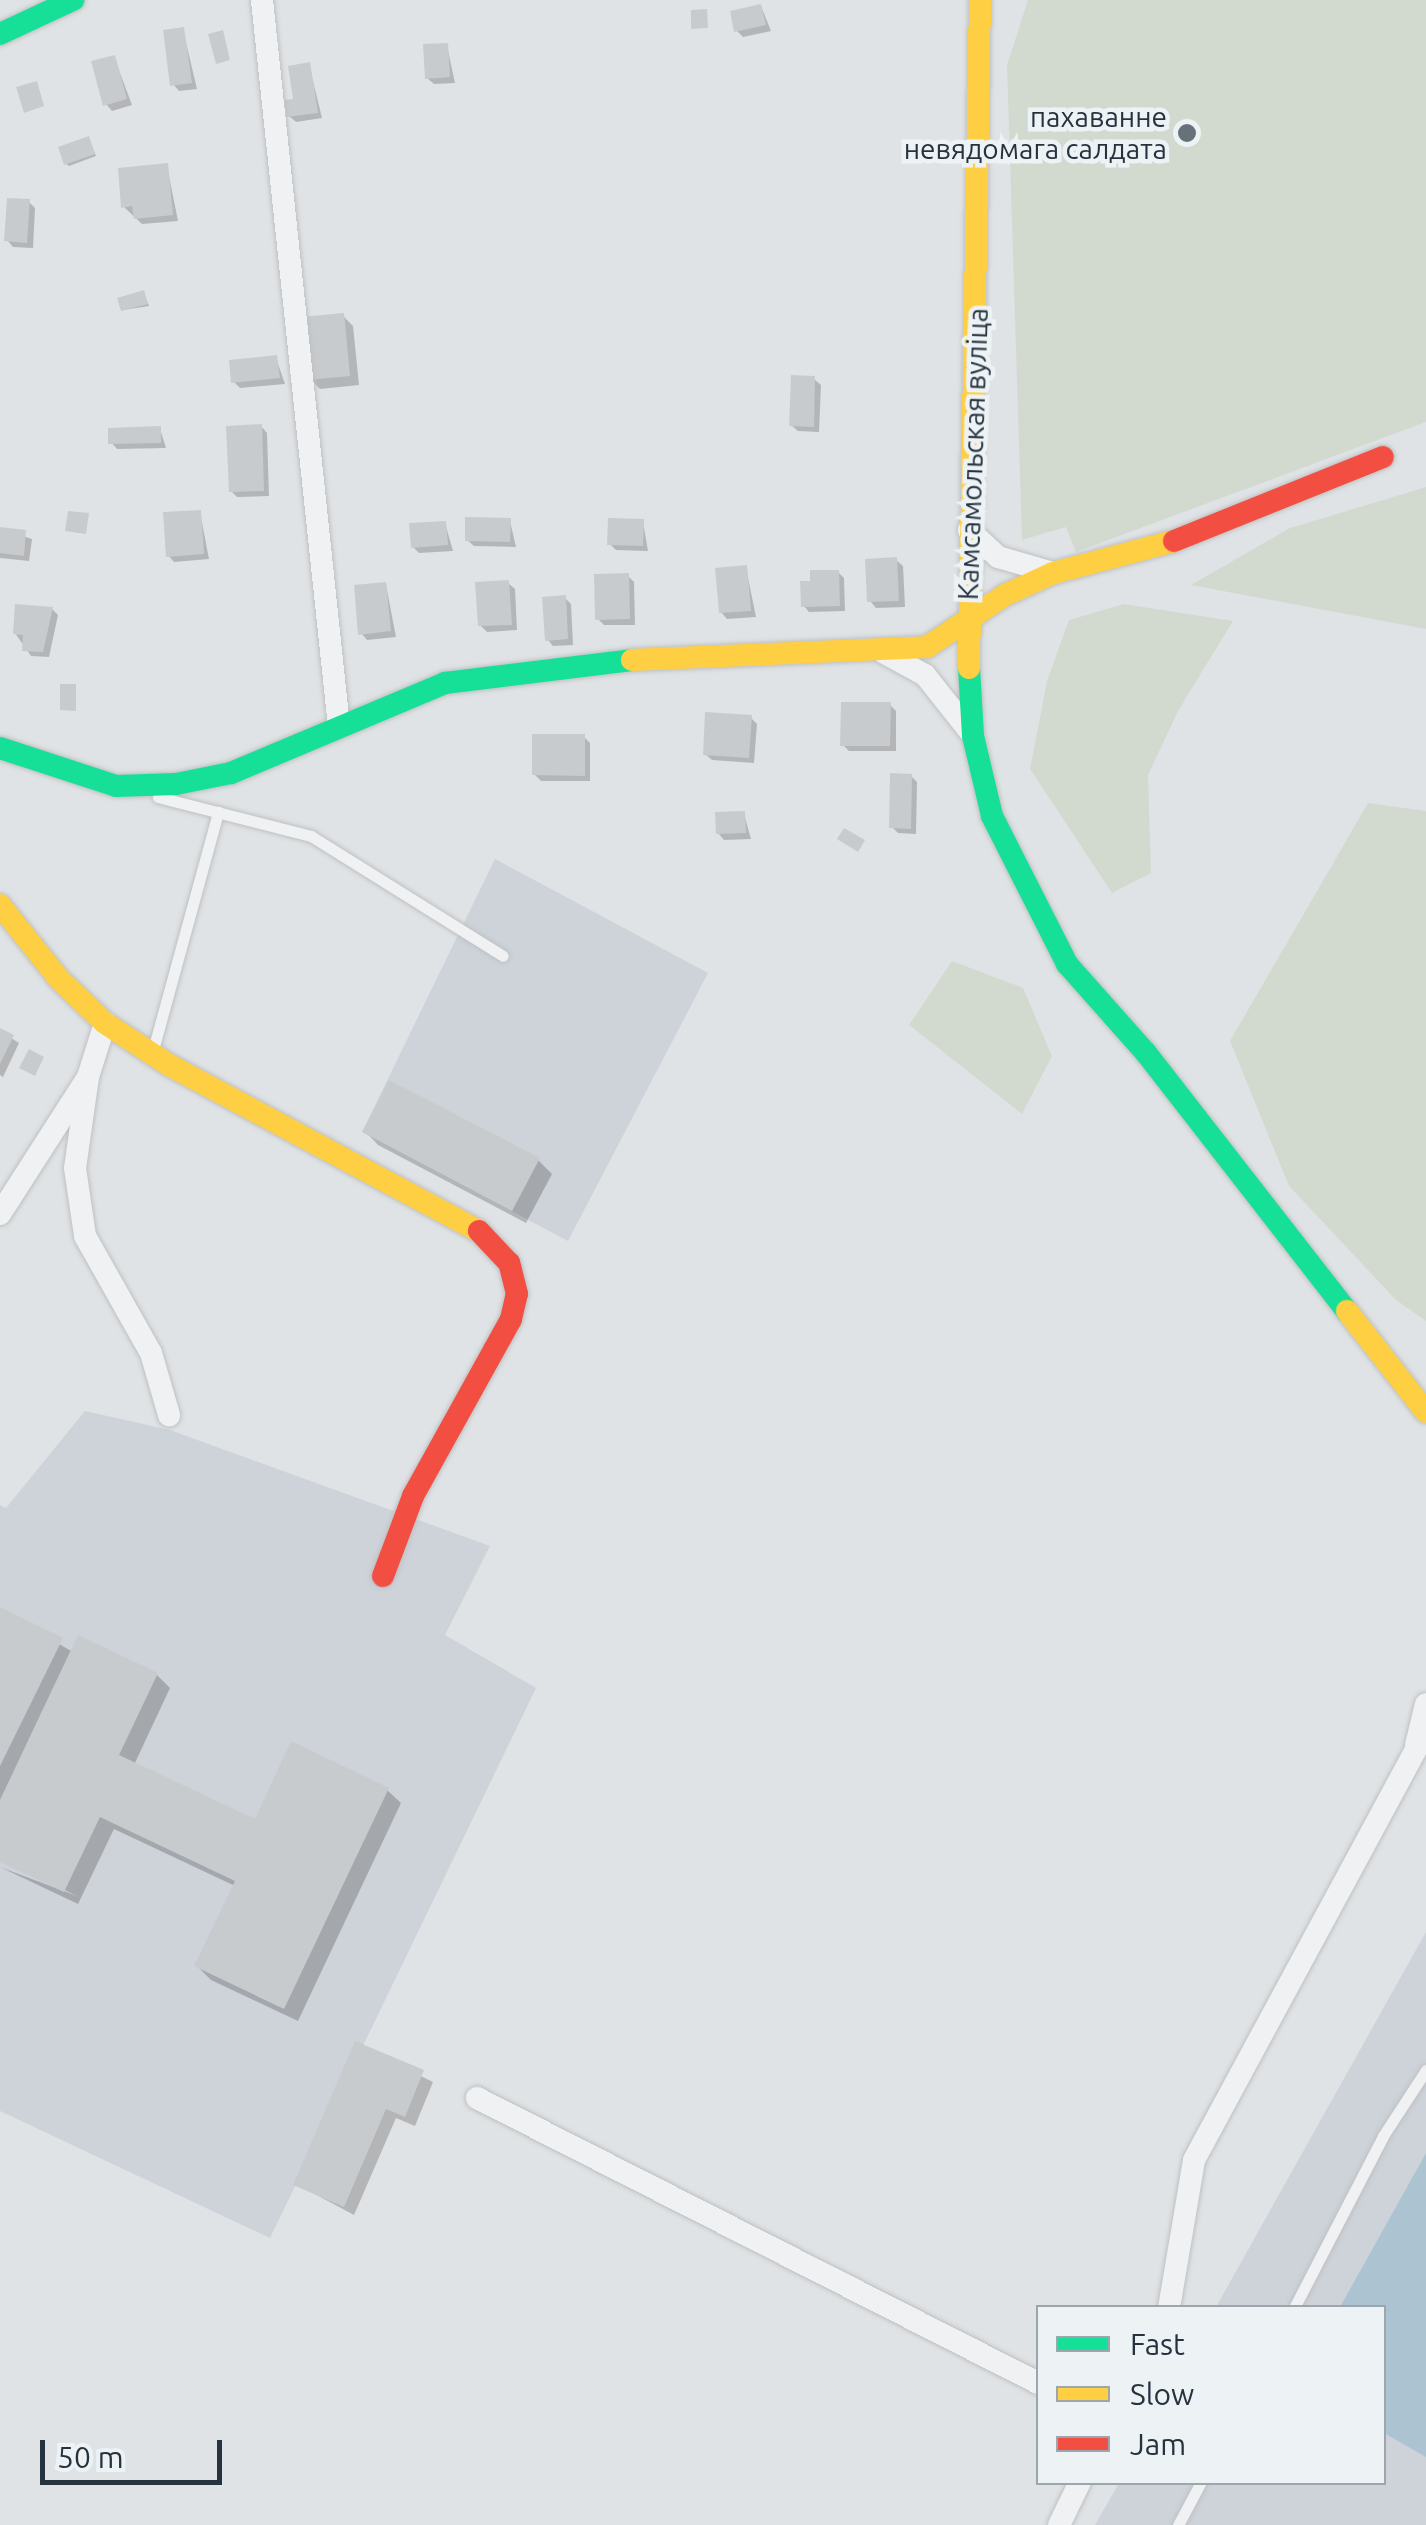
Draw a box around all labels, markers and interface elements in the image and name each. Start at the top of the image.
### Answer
place label: пахаванне невядомага салдата [904,100,1167,166]
marker: пахаванне невядомага салдата [1176,122,1198,144]
street label: Камсамольская вуліца [951,307,995,601]
legend [1036,2305,1386,2485]
text: Fast [1130,2327,1185,2361]
text: Slow [1130,2377,1194,2411]
scale bar [45,2420,228,2482]
text: Jam [1130,2427,1186,2461]
text: 50 m [57,2440,124,2474]

